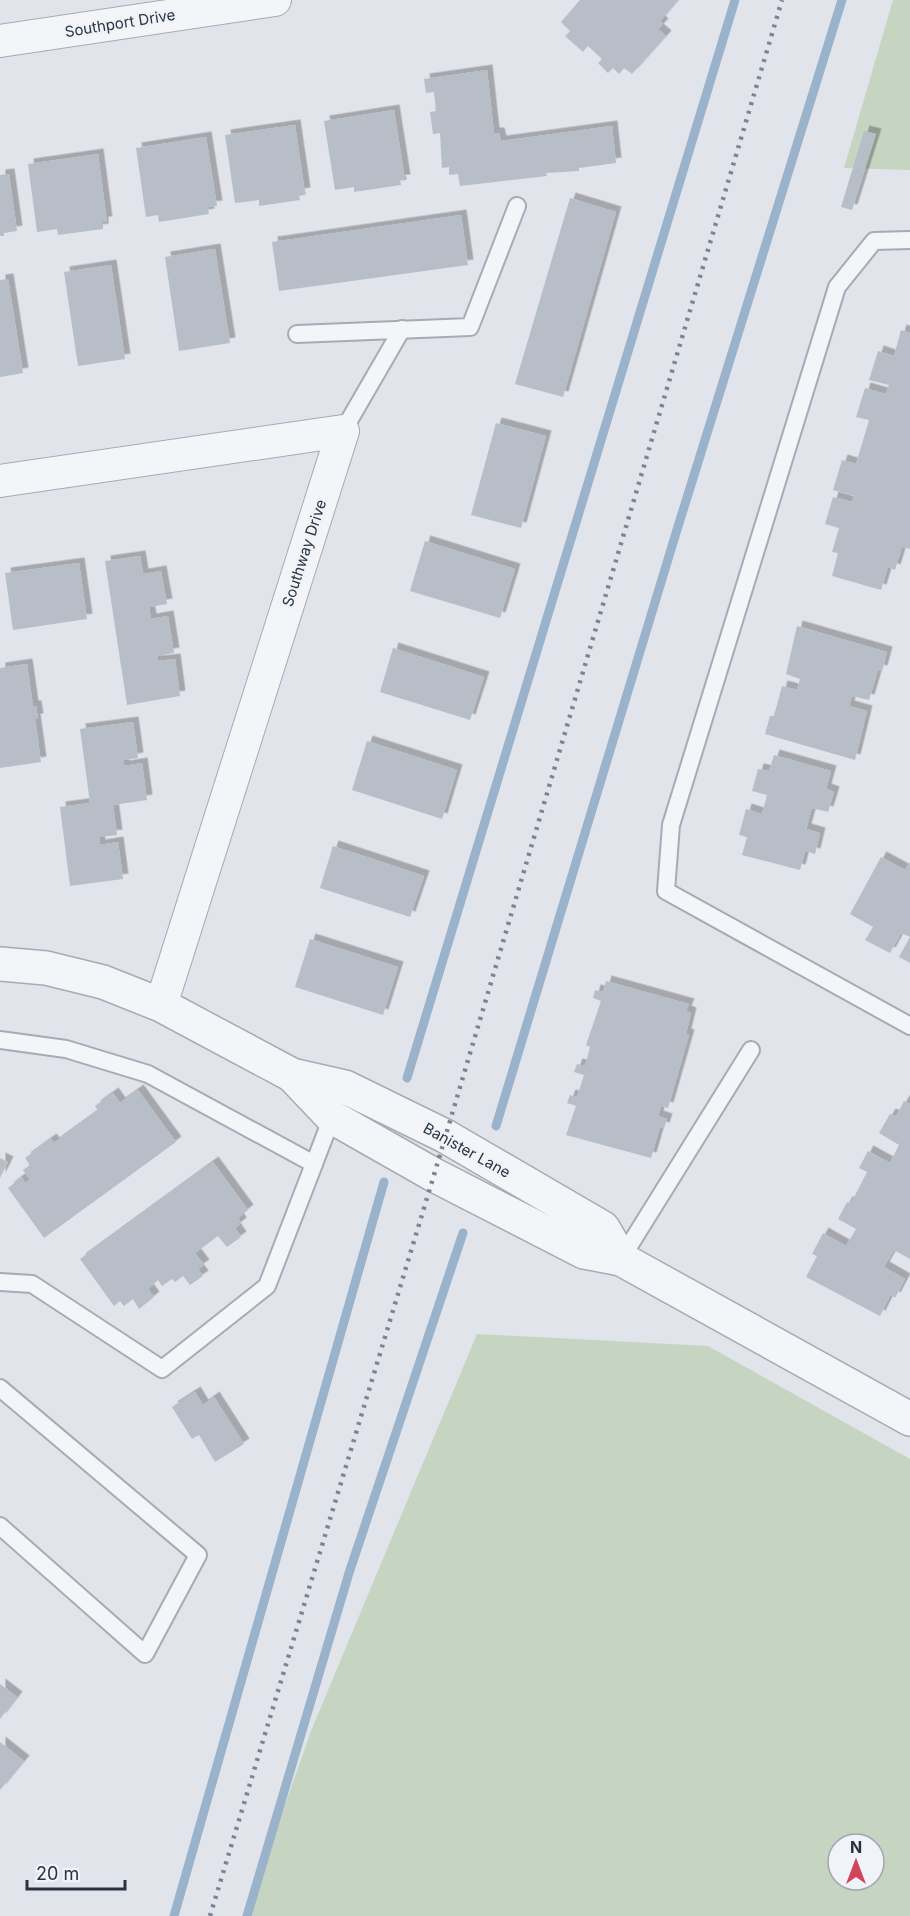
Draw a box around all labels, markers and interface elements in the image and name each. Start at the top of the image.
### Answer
street label: Southport Drive [63,5,177,41]
street label: Southway Drive [278,497,330,609]
street label: Banister Lane [420,1118,514,1182]
north arrow [826,1832,886,1892]
text: N [850,1837,862,1857]
scale bar [27,1853,124,1891]
text: 20 m [36,1863,79,1884]

